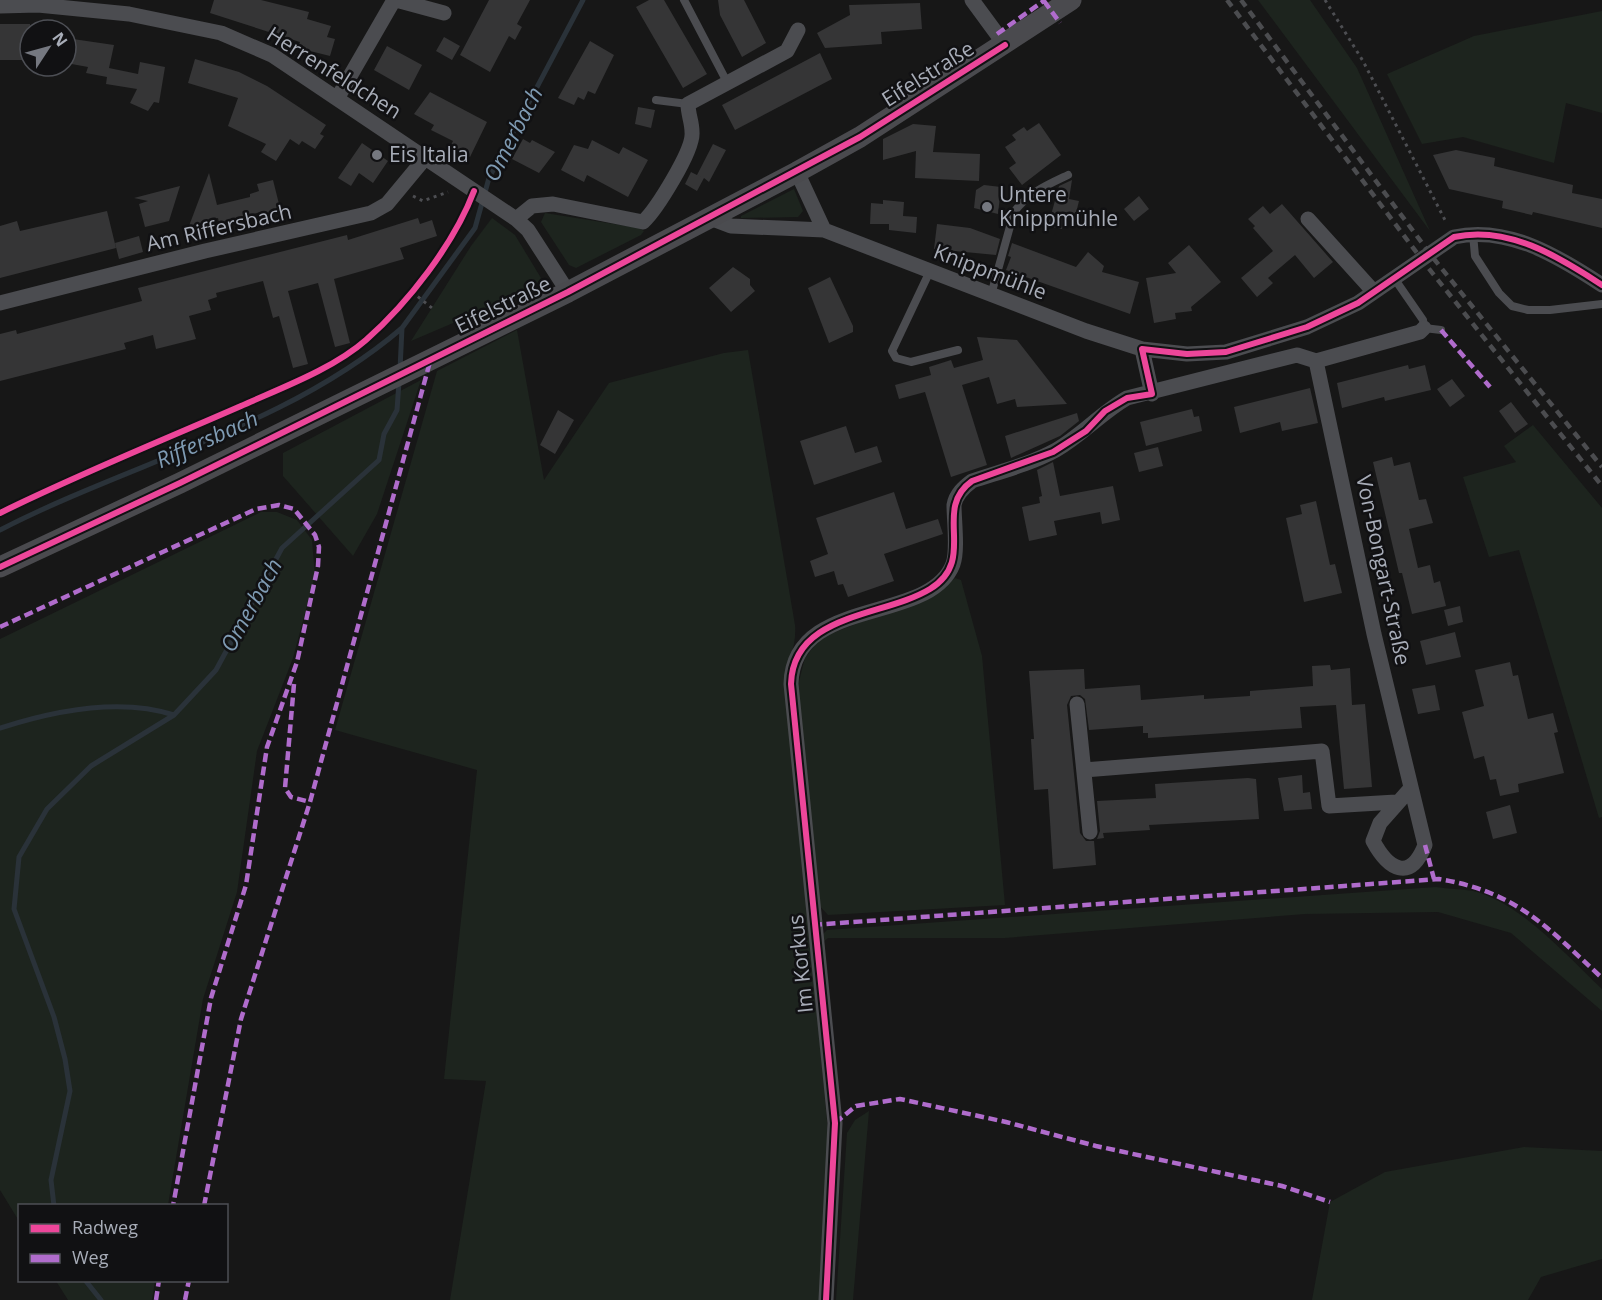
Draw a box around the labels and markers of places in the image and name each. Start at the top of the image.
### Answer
place label: Eis Italia [389,140,469,168]
marker: Eis Italia [370,148,384,162]
place label: Untere Knippmühle [999,180,1118,232]
marker: Untere Knippmühle [980,200,994,214]

